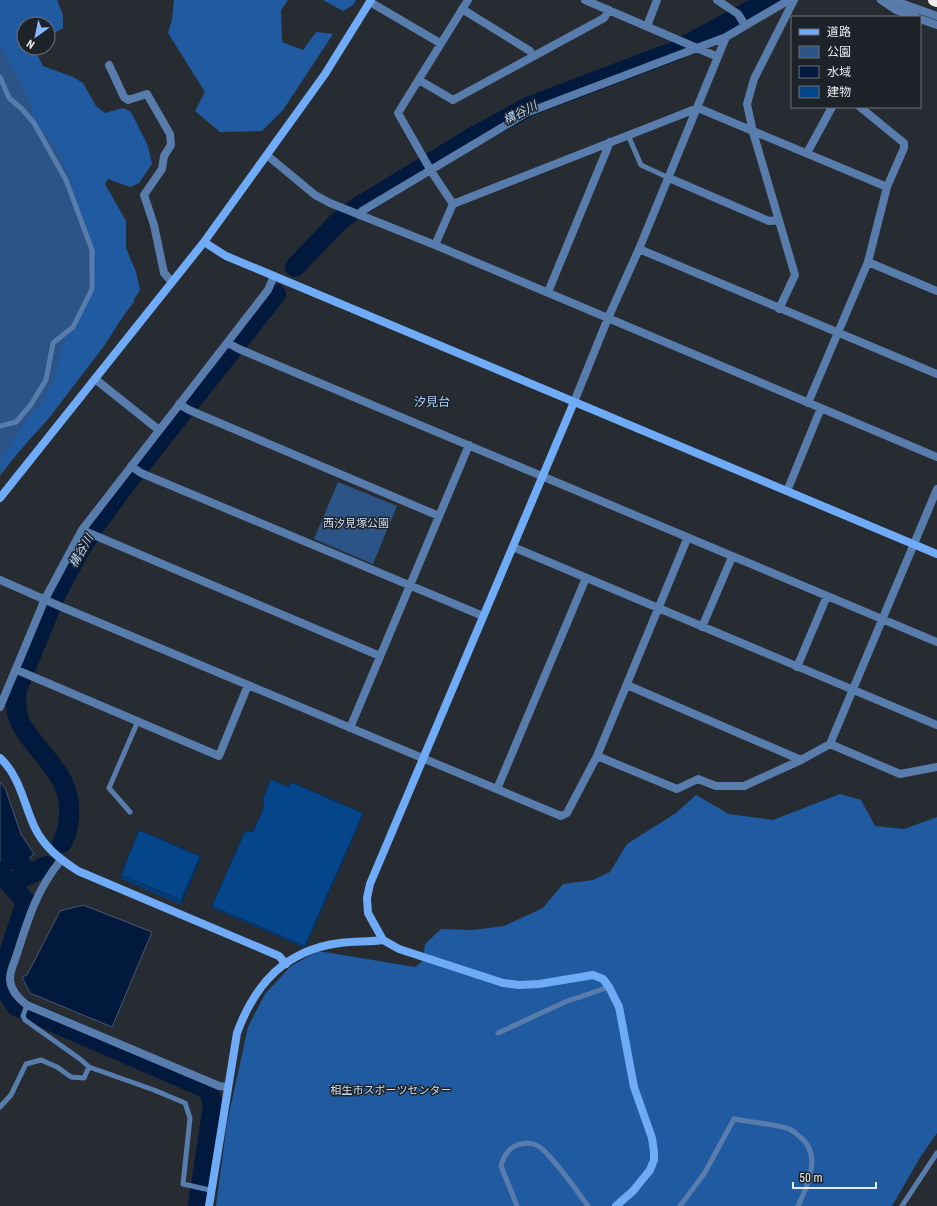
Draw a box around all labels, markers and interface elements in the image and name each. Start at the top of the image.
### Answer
north arrow [16,16,56,56]
legend [791,16,921,108]
text: 道路 [827,25,851,39]
text: N [24,37,37,51]
text: 公園 [827,45,851,59]
text: 水域 [827,65,851,79]
text: 建物 [827,85,851,99]
water label: 構谷川 [501,98,541,127]
district label: 汐見台 [414,395,450,409]
park label: 西汐見塚公園 [323,517,389,530]
water label: 構谷川 [66,530,97,570]
park label: 相生市スポーツセンター [331,1084,451,1097]
scale bar [793,1164,876,1190]
text: 50 m [799,1171,823,1185]

